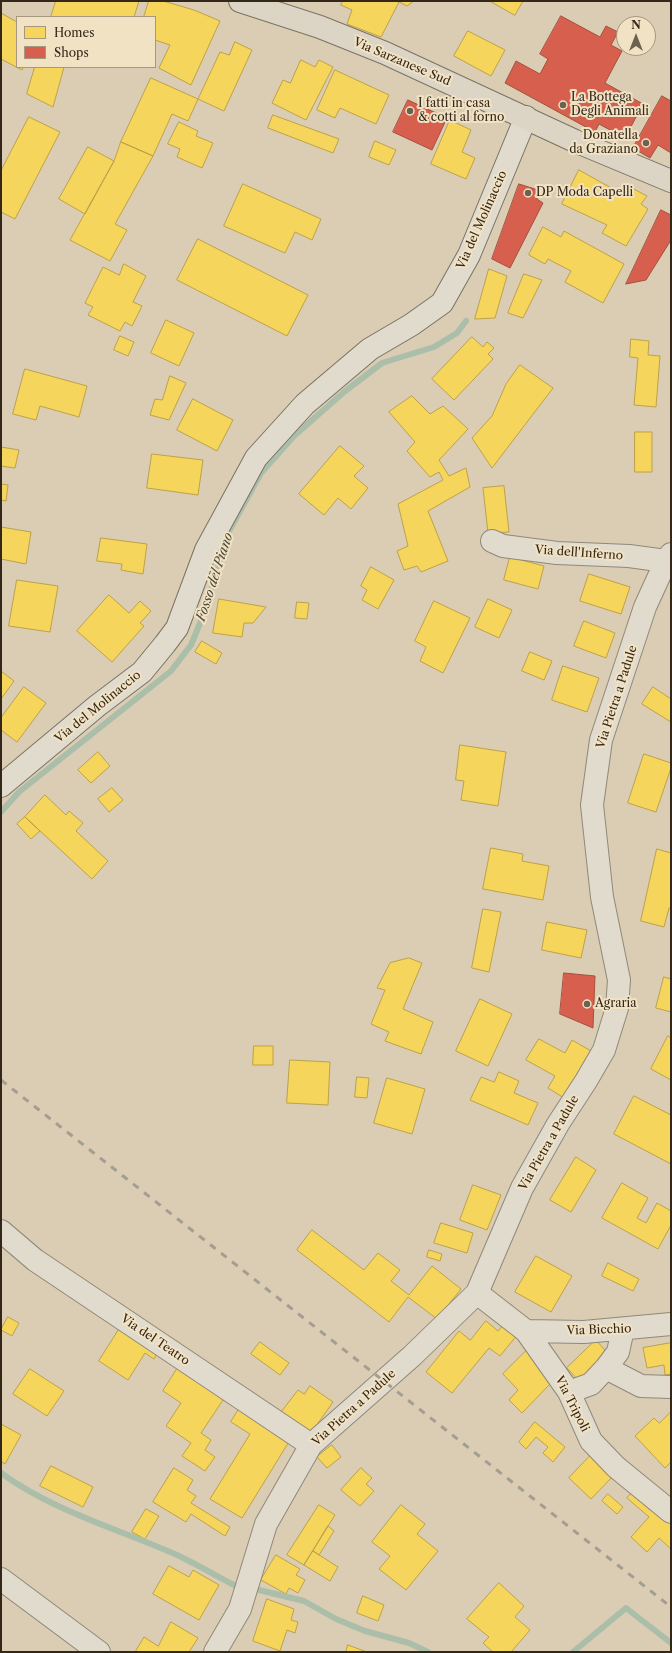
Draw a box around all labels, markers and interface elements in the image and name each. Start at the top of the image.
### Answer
legend [16,16,156,68]
north arrow [616,16,656,56]
text: N [631,18,641,32]
text: Homes [54,25,94,40]
street label: Via Sarzanese Sud [351,35,453,89]
text: Shops [54,45,89,60]
place label: La Bottega Degli Animali [571,91,649,119]
place label: I fatti in casa & cotti al forno [418,97,504,125]
marker: La Bottega Degli Animali [558,100,568,110]
marker: I fatti in casa & cotti al forno [405,106,415,116]
place label: Donatella da Graziano [569,129,638,157]
marker: Donatella da Graziano [641,138,651,148]
street label: Via del Molinaccio [454,168,510,272]
place label: DP Moda Capelli [536,186,633,200]
marker: DP Moda Capelli [523,188,533,198]
water label: Fosso del Piano [193,531,237,623]
street label: Via dell'Inferno [534,543,624,563]
street label: Via Pietra a Padule [594,644,640,750]
street label: Via del Molinaccio [52,668,144,746]
place label: Agraria [595,997,637,1011]
marker: Agraria [582,999,592,1009]
street label: Via Pietra a Padule [516,1093,582,1193]
street label: Via del Teatro [118,1312,192,1368]
street label: Via Bicchio [566,1322,632,1338]
street label: Via Pietra a Padule [309,1367,399,1449]
street label: Via Tripoli [552,1374,592,1434]

